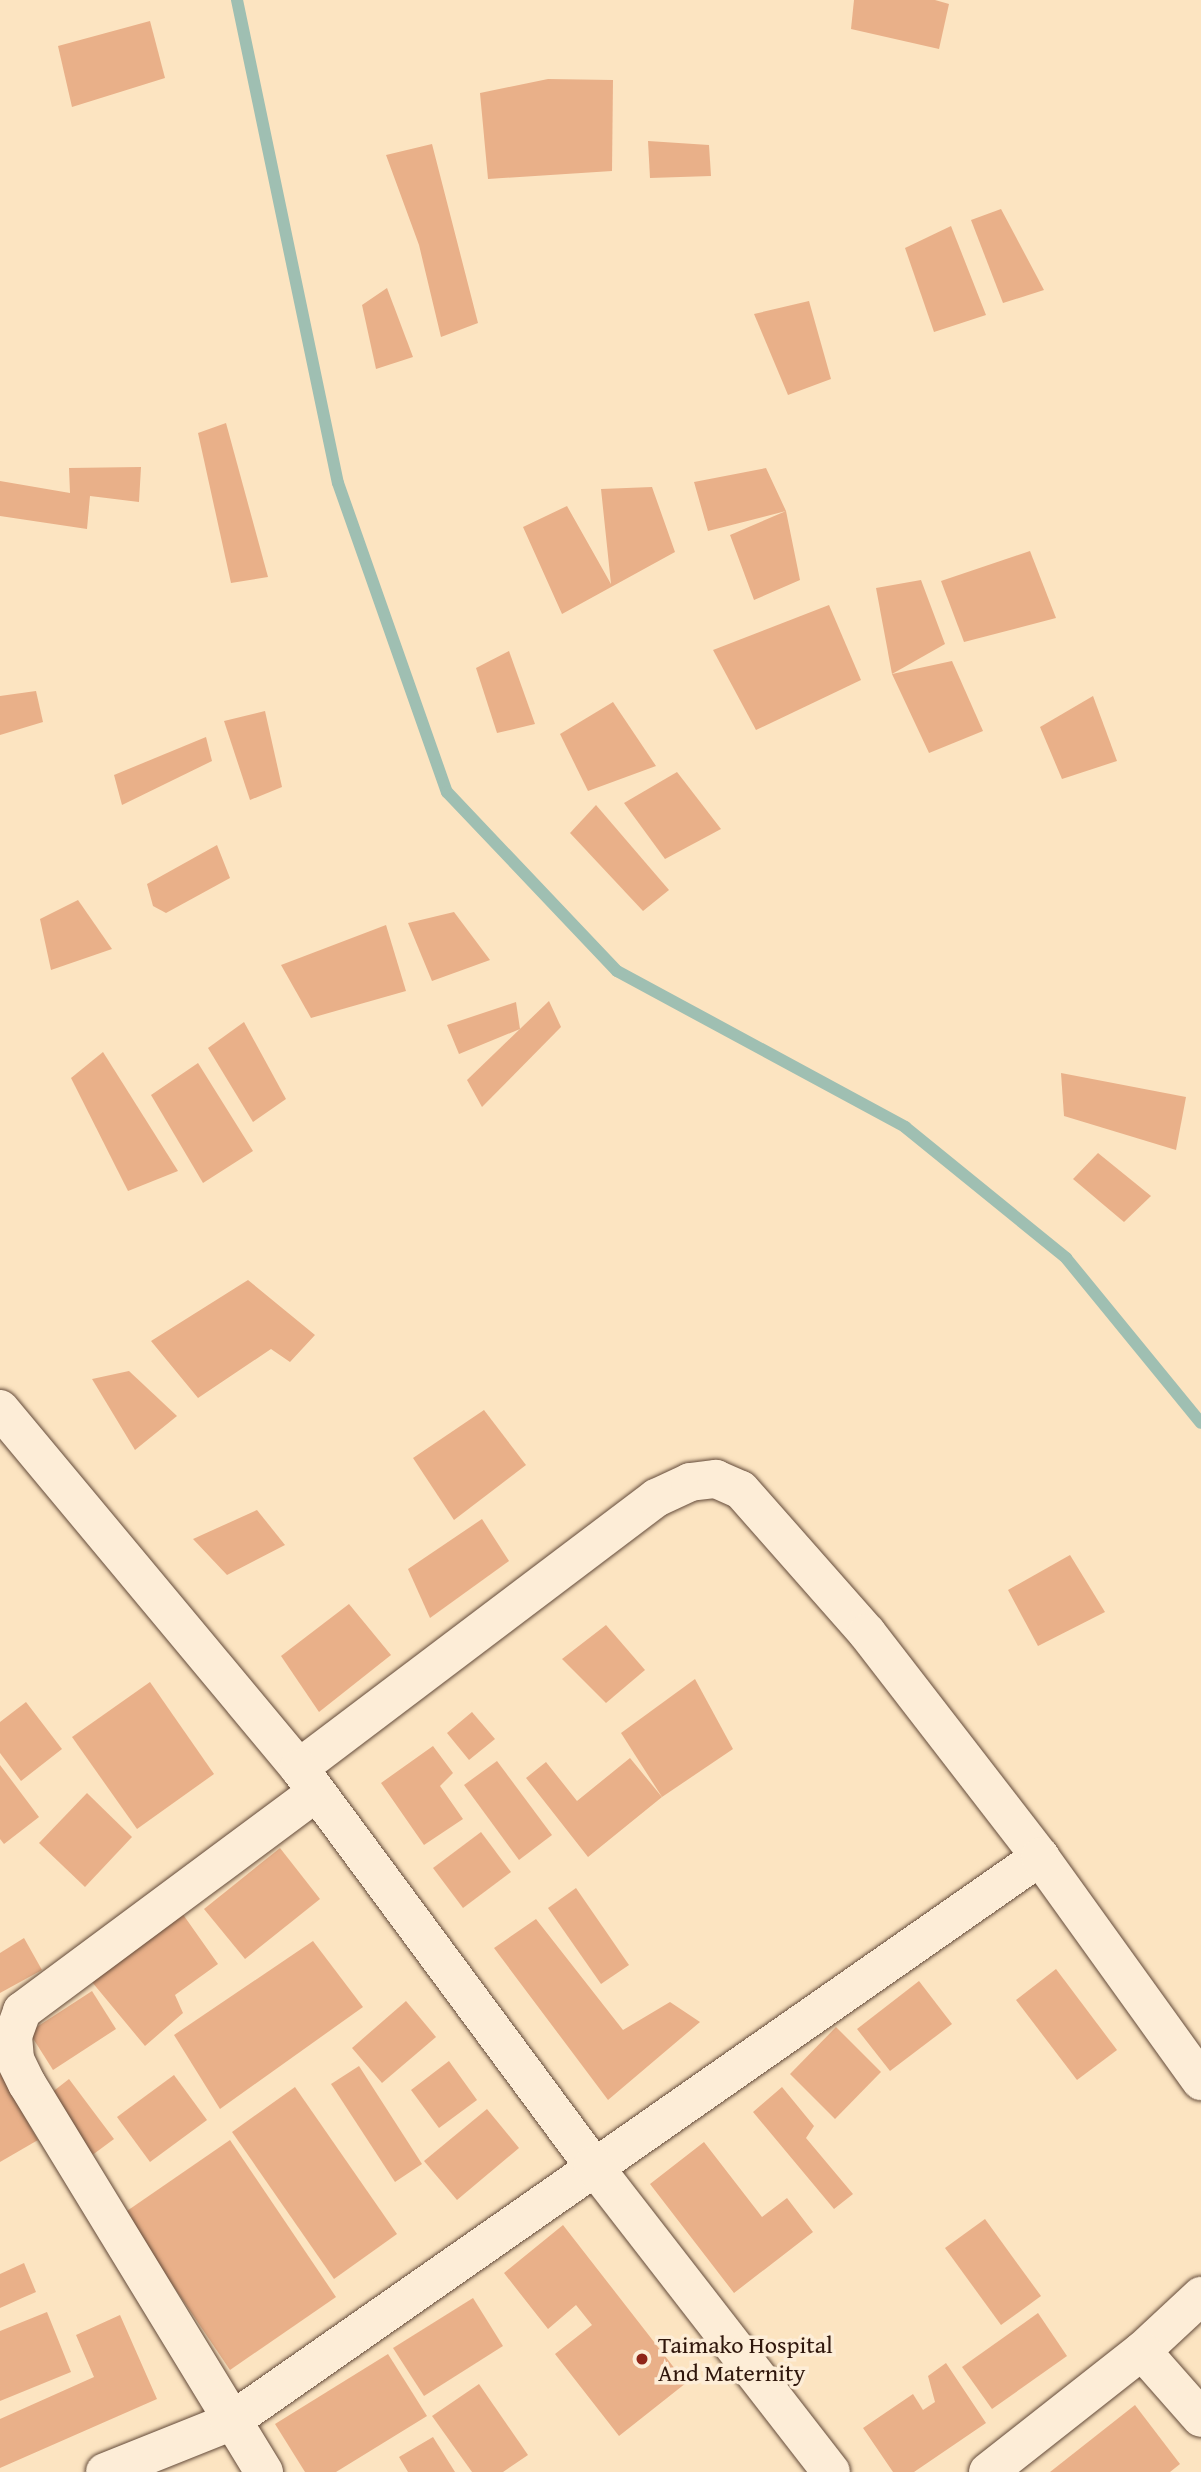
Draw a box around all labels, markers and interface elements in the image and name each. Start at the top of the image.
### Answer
place label: Taimako Hospital And Maternity [658,2331,833,2387]
marker: Taimako Hospital And Maternity [632,2349,652,2369]

